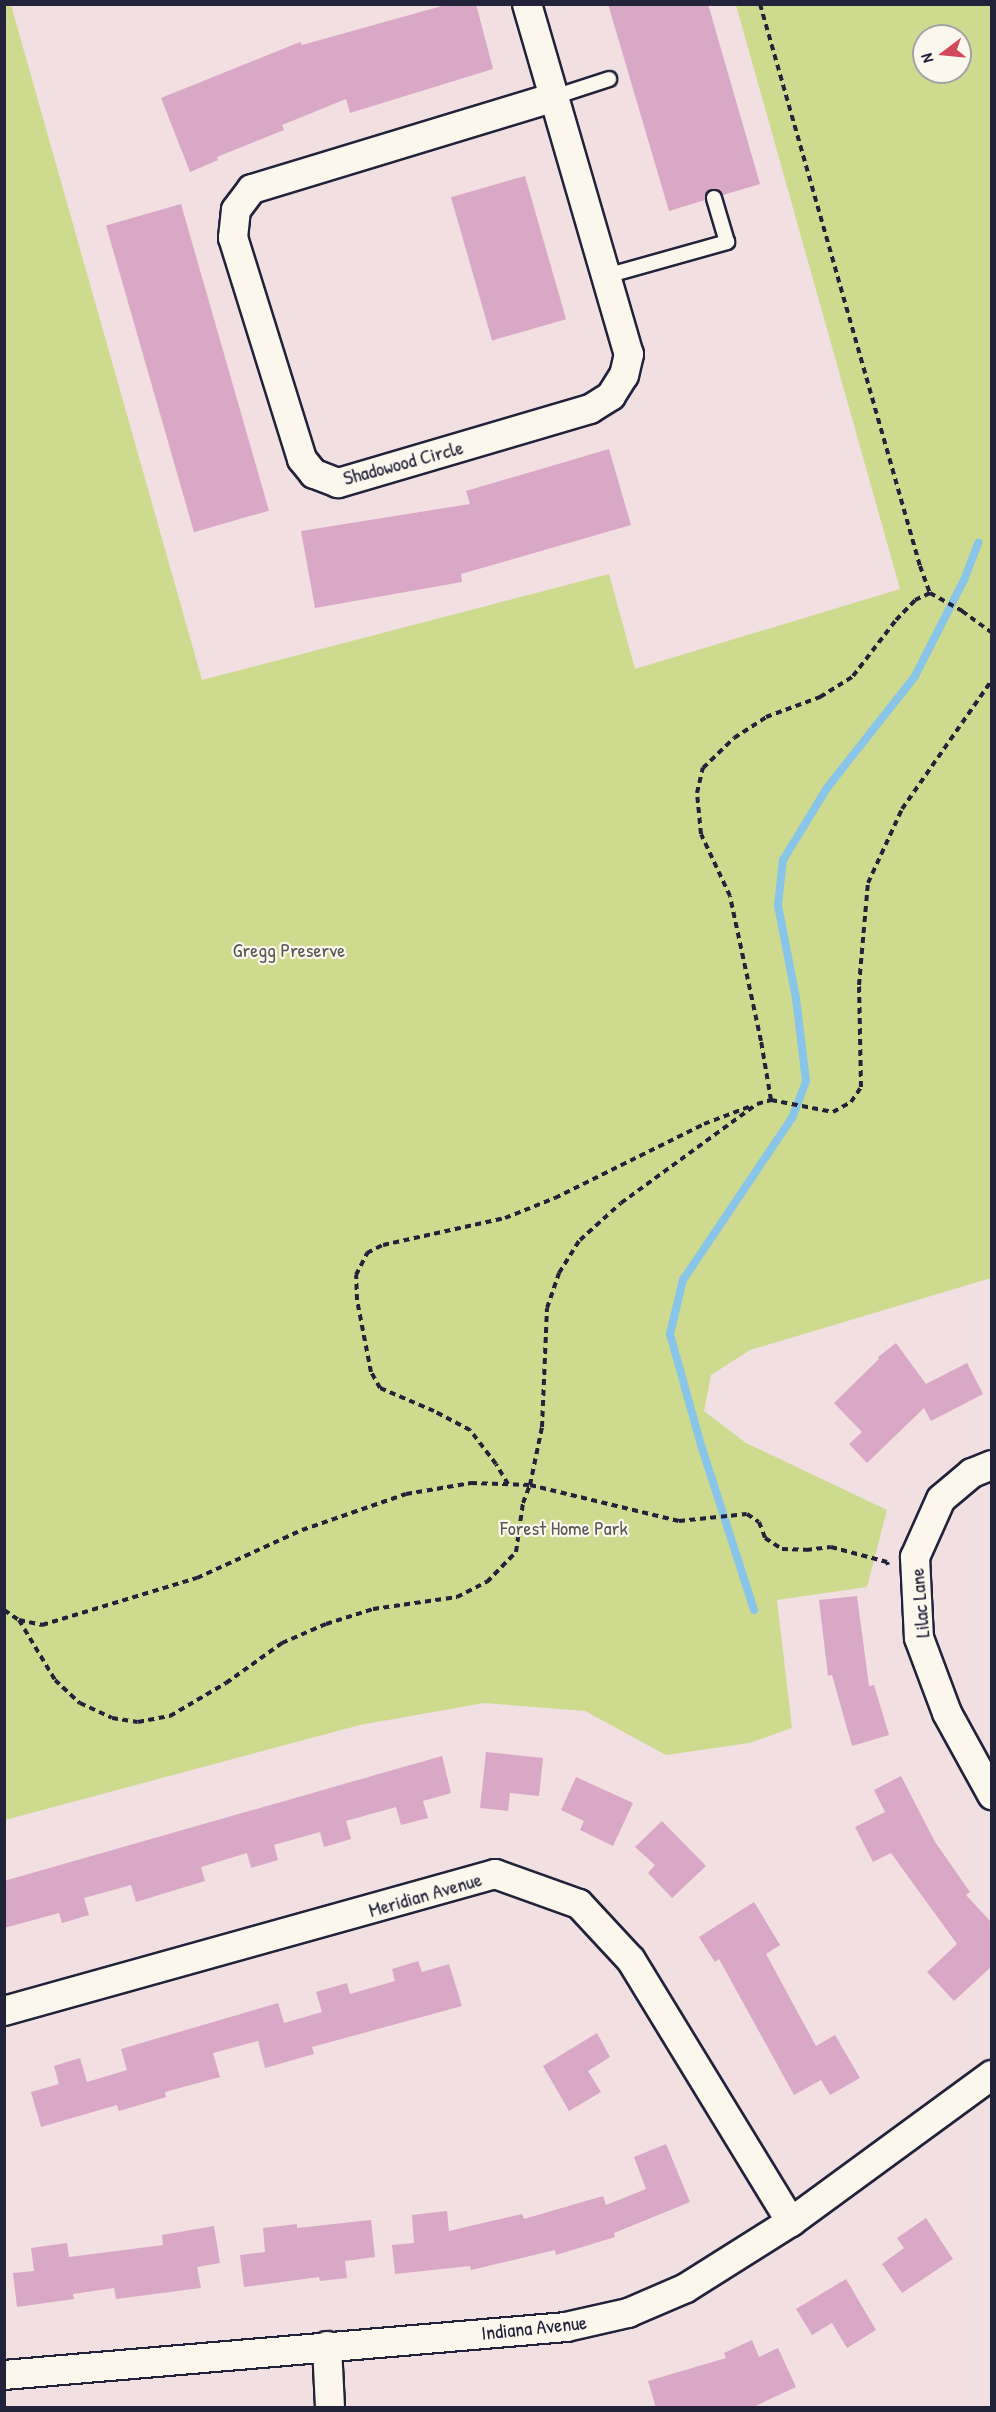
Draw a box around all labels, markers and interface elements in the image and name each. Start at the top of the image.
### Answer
north arrow [912,24,972,84]
text: N [915,51,938,66]
street label: Shadowood Circle [340,434,466,490]
park label: Gregg Preserve [233,937,345,961]
park label: Forest Home Park [500,1515,628,1539]
street label: Lilac Lane [904,1567,934,1639]
street label: Meridian Avenue [366,1866,484,1922]
street label: Indiana Avenue [480,2310,588,2344]

